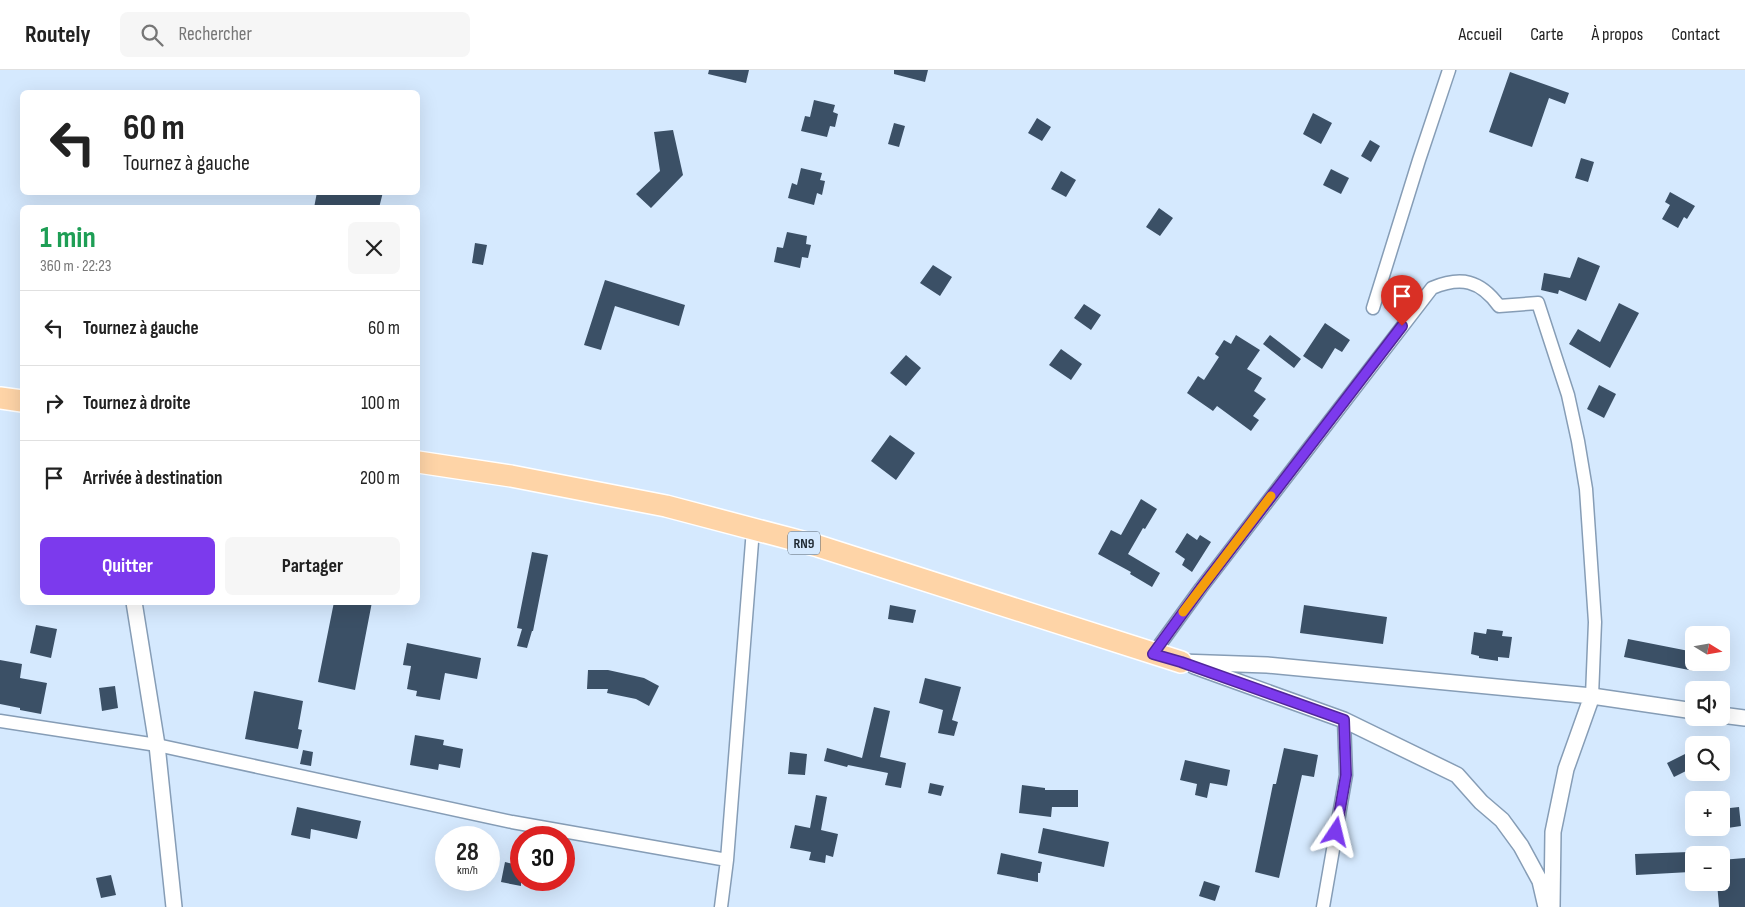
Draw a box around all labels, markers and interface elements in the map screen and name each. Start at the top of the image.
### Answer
search box [120,12,470,57]
text: Routely [25,20,90,49]
icon: search [138,21,166,49]
text: Rechercher [178,23,252,46]
text: Accueil [1458,24,1502,45]
text: Carte [1530,24,1563,45]
text: À propos [1591,24,1643,45]
text: Contact [1671,24,1720,45]
text: 60 m [123,107,185,150]
icon: left [40,110,105,175]
text: Tournez à gauche [123,150,250,177]
text: 1 min [40,220,96,256]
button: close [348,222,400,274]
text: 360 m · 22:23 [40,257,111,276]
pin [1381,275,1423,326]
icon: arrive [1388,282,1416,310]
icon: left [40,314,68,342]
text: Tournez à gauche [83,317,199,340]
text: 60 m [368,317,400,340]
icon: right [40,389,68,417]
text: Tournez à droite [83,392,191,415]
text: 100 m [361,392,400,415]
icon: arrive [40,464,68,492]
text: Arrivée à destination [83,467,223,490]
text: 200 m [360,467,400,490]
road number: RN9 [788,532,820,554]
button: Quitter [40,537,215,595]
button: Partager [225,537,400,595]
north arrow [1685,626,1730,671]
map controls [1685,626,1730,891]
button: sound [1685,681,1730,726]
button: search [1685,736,1730,781]
button: + [1685,791,1730,836]
position arrow [1309,805,1361,857]
speed limit sign: 30 [510,826,575,891]
text: 28 [456,837,479,868]
button: − [1685,846,1730,891]
text: km/h [457,863,478,878]

